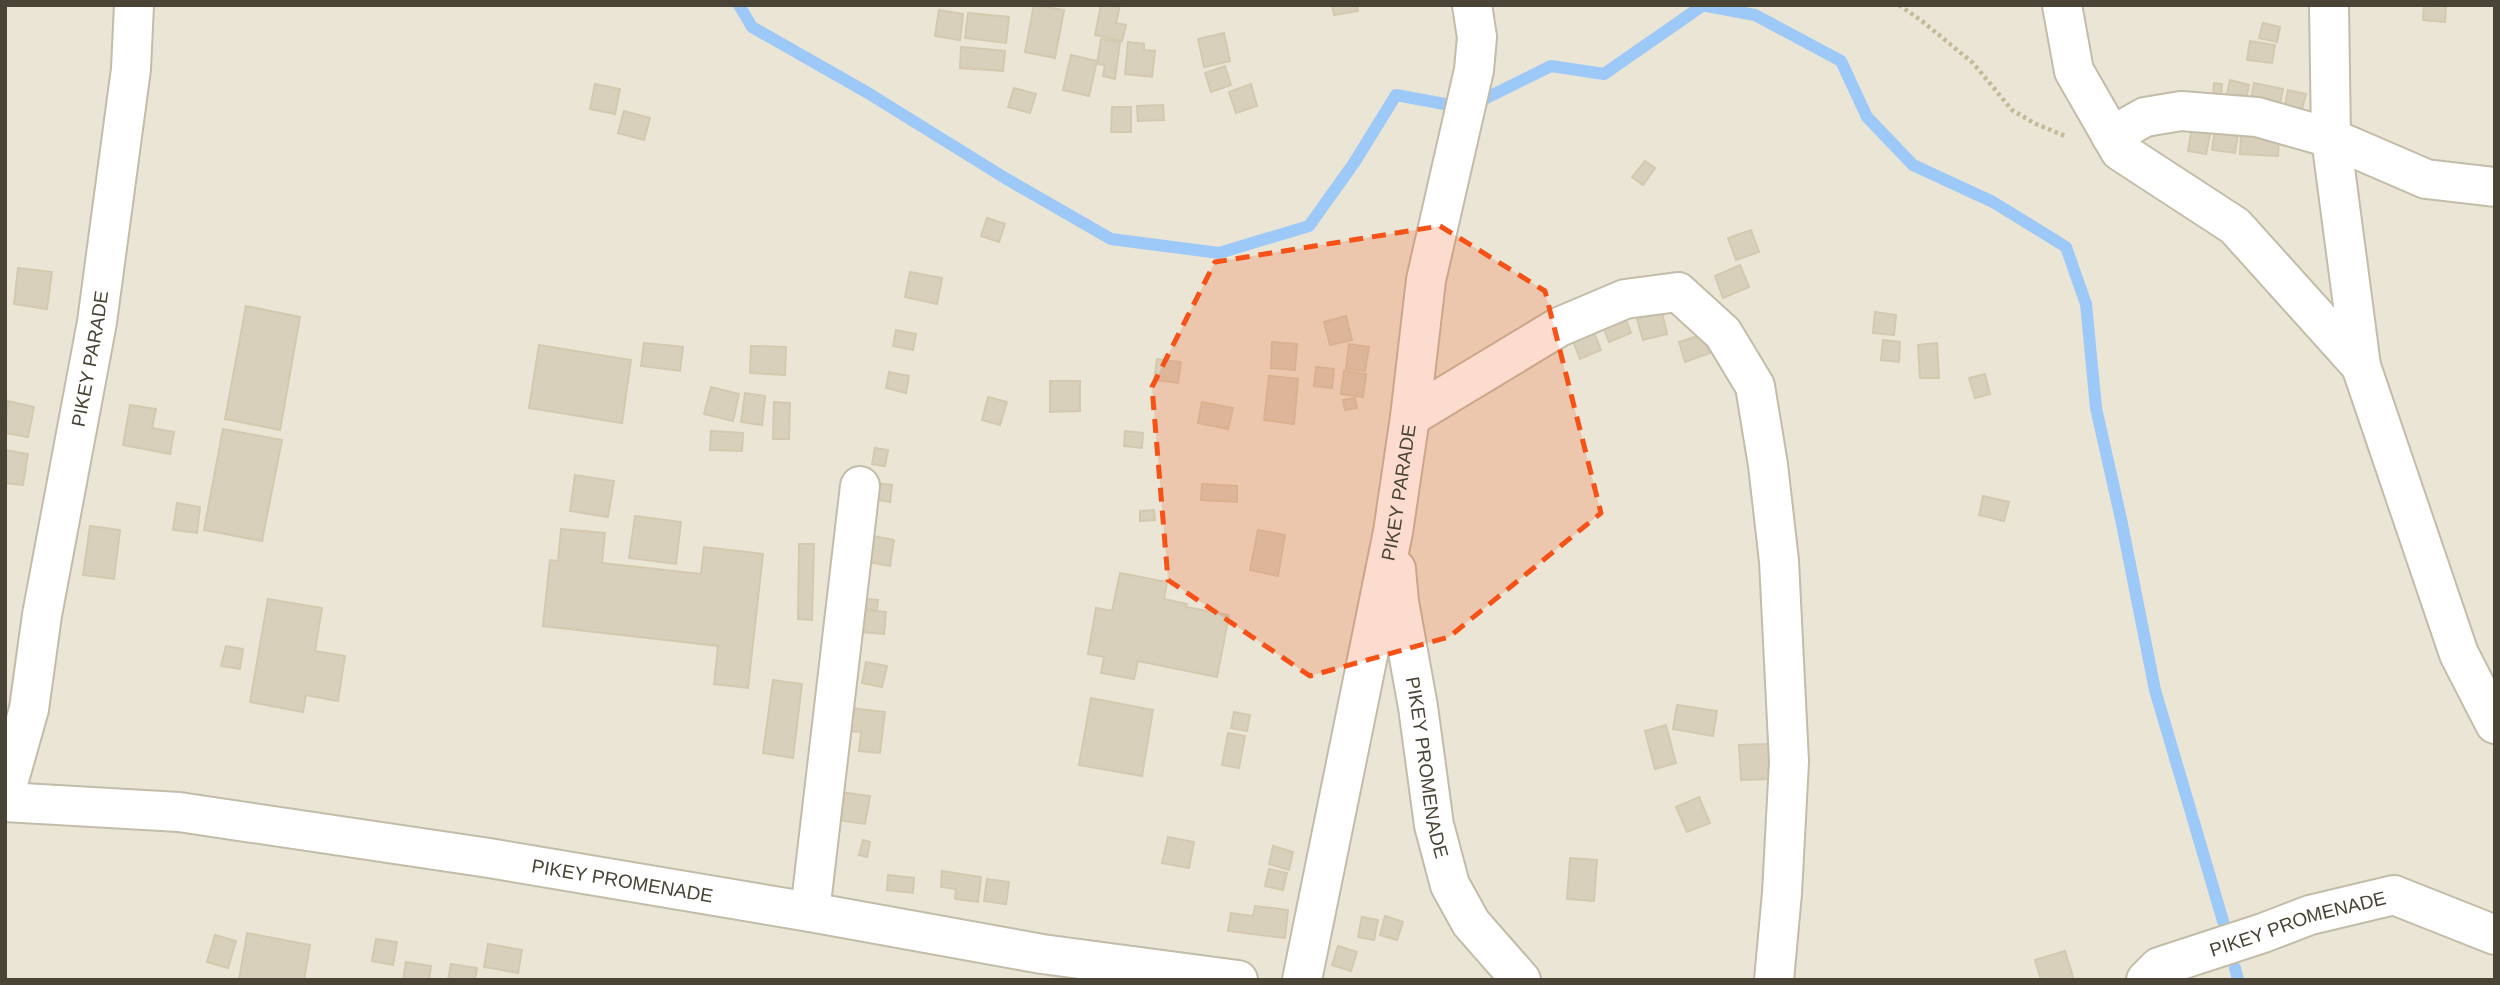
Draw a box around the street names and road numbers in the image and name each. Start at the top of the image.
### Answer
street label: PIKEY PARADE [67,289,112,428]
street label: PIKEY PARADE [1377,423,1419,563]
street label: PIKEY PROMENADE [1402,675,1453,860]
street label: PIKEY PROMENADE [530,855,715,906]
street label: PIKEY PROMENADE [2207,887,2388,960]

